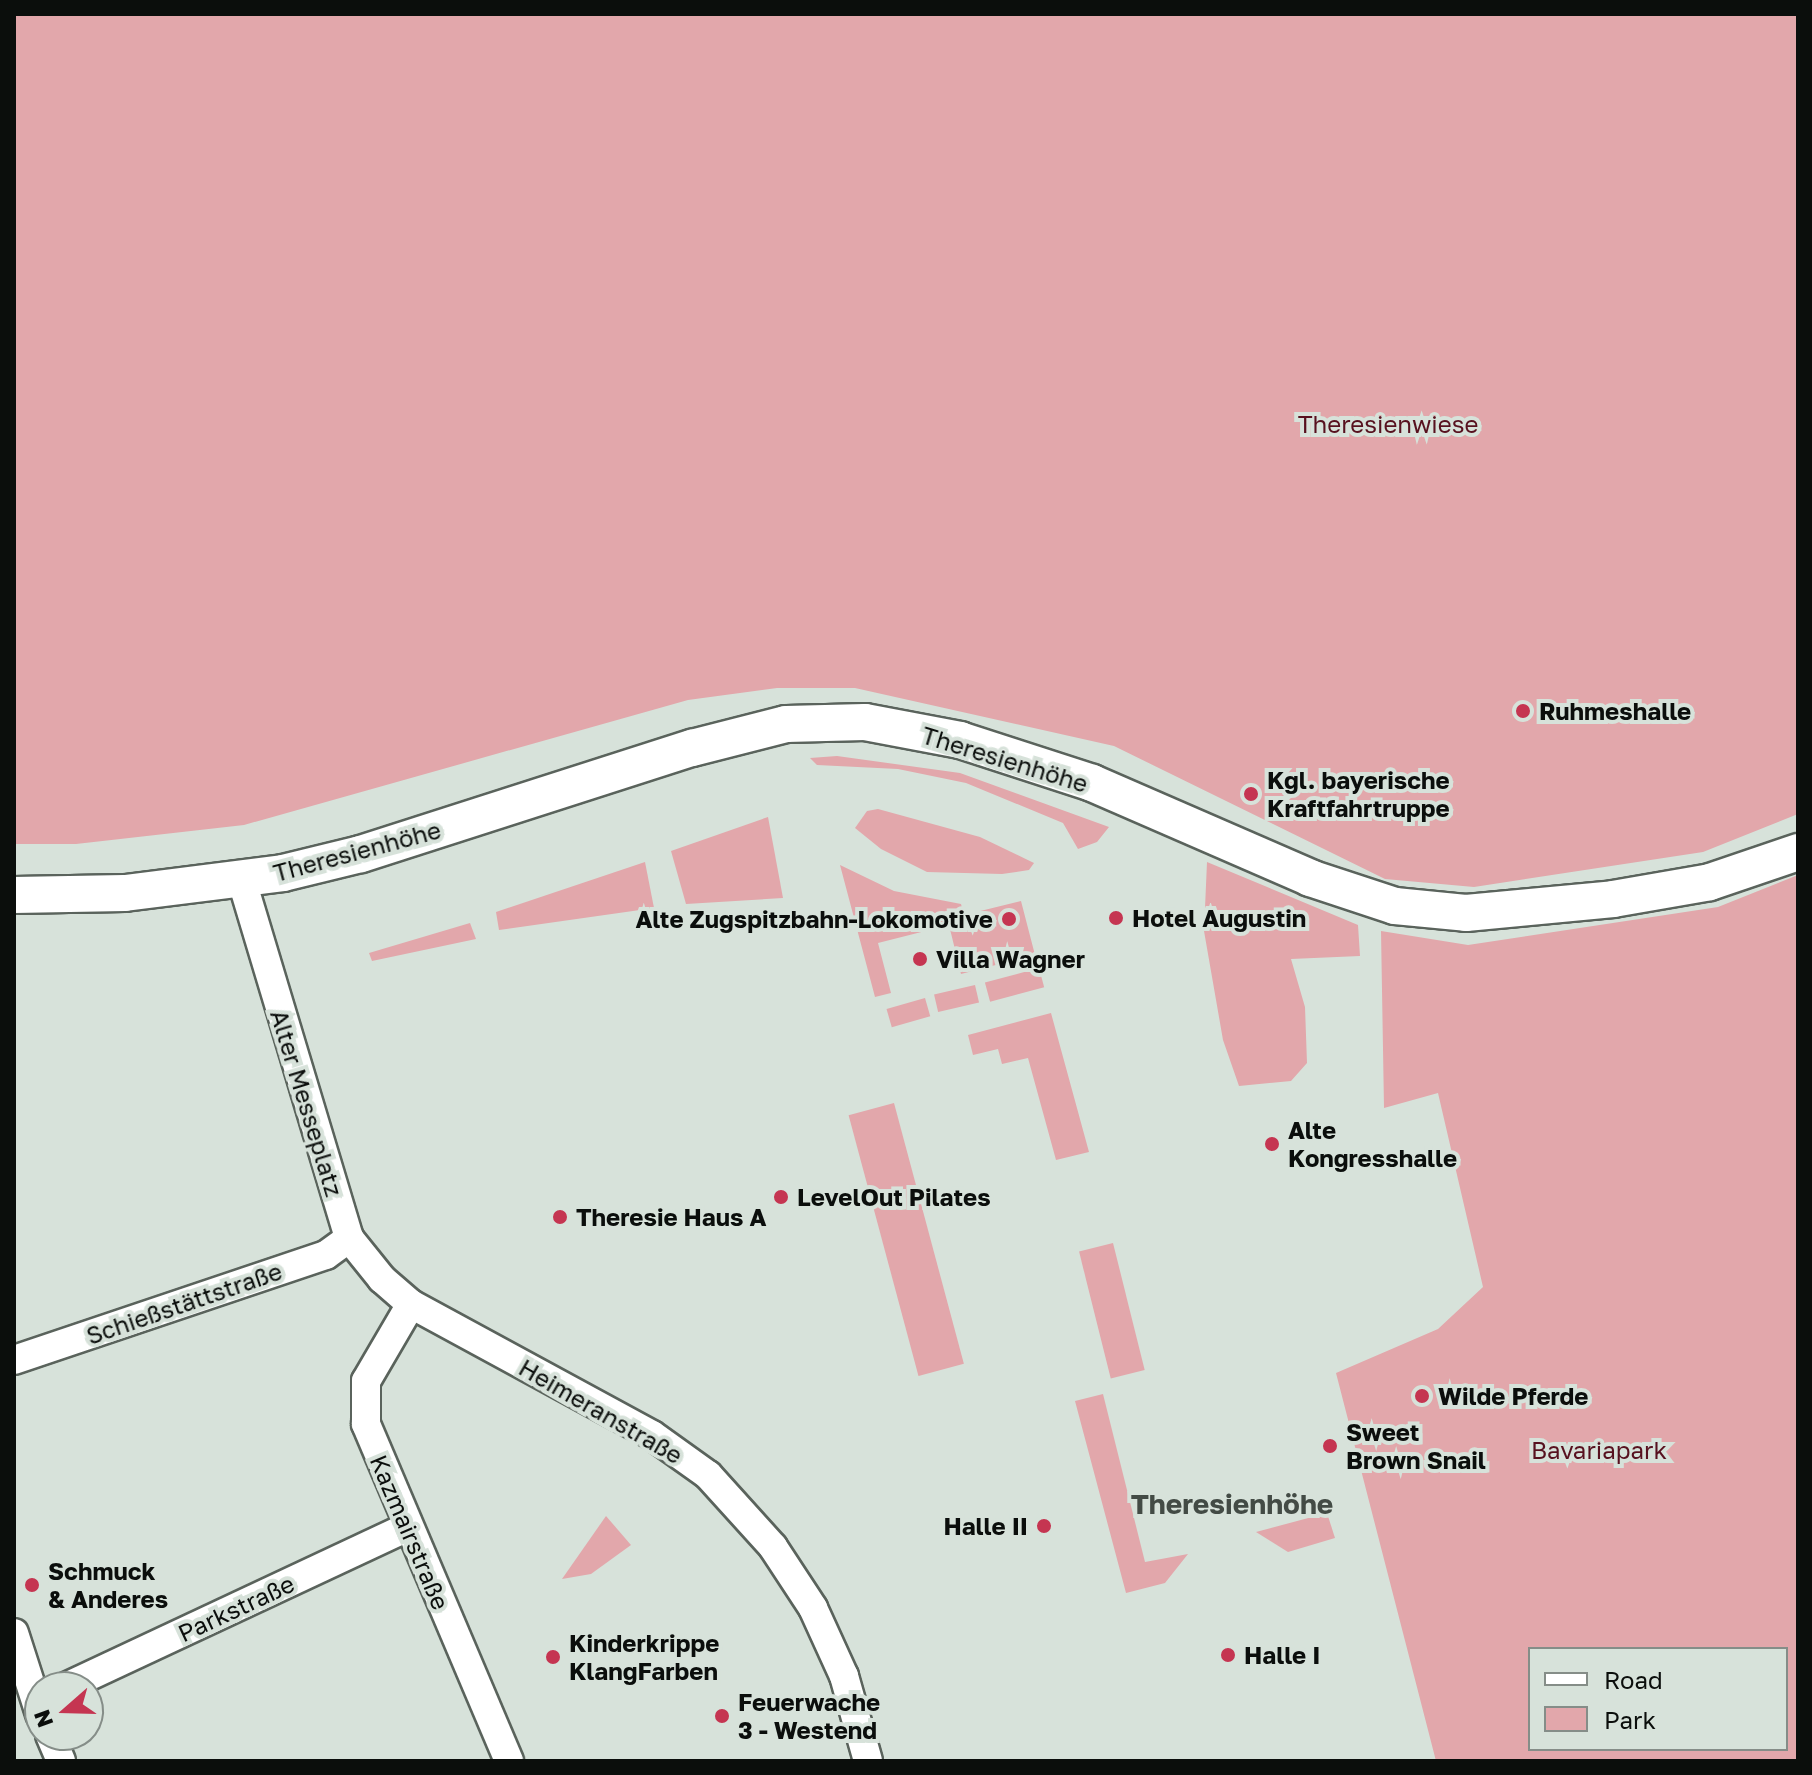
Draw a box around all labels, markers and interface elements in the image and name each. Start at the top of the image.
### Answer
park label: Theresienwiese [1298,410,1478,438]
place label: Ruhmeshalle [1539,697,1691,725]
marker: Ruhmeshalle [1514,702,1532,720]
street label: Theresienhöhe [918,720,1092,798]
place label: Kgl. bayerische Kraftfahrtruppe [1267,766,1450,822]
marker: Kgl. bayerische Kraftfahrtruppe [1242,785,1260,803]
street label: Theresienhöhe [270,815,444,887]
place label: Hotel Augustin [1132,904,1306,932]
place label: Alte Zugspitzbahn-Lokomotive [635,905,993,933]
marker: Hotel Augustin [1107,909,1125,927]
marker: Alte Zugspitzbahn-Lokomotive [1000,910,1018,928]
place label: Villa Wagner [936,945,1085,973]
marker: Villa Wagner [911,950,929,968]
street label: Alter Messeplatz [265,1006,349,1200]
place label: Alte Kongresshalle [1288,1116,1457,1172]
marker: Alte Kongresshalle [1263,1135,1281,1153]
place label: LevelOut Pilates [797,1183,991,1211]
marker: LevelOut Pilates [772,1188,790,1206]
place label: Theresie Haus A [576,1203,767,1231]
marker: Theresie Haus A [551,1208,569,1226]
street label: Schießstättstraße [82,1256,286,1350]
street label: Heimeranstraße [514,1353,688,1469]
place label: Wilde Pferde [1438,1382,1588,1410]
marker: Wilde Pferde [1413,1387,1431,1405]
place label: Sweet Brown Snail [1346,1418,1486,1474]
park label: Bavariapark [1531,1436,1667,1464]
marker: Sweet Brown Snail [1321,1437,1339,1455]
street label: Kazmairstraße [364,1450,456,1614]
district label: Theresienhöhe [1131,1487,1333,1521]
place label: Halle II [943,1512,1028,1540]
marker: Halle II [1035,1517,1053,1535]
place label: Schmuck & Anderes [48,1557,168,1613]
street label: Parkstraße [173,1569,299,1647]
marker: Schmuck & Anderes [23,1576,41,1594]
place label: Kinderkrippe KlangFarben [569,1629,719,1685]
place label: Halle I [1244,1641,1320,1669]
marker: Halle I [1219,1646,1237,1664]
legend [1528,1647,1788,1751]
marker: Kinderkrippe KlangFarben [544,1648,562,1666]
text: Road [1604,1665,1663,1694]
north arrow [24,1671,104,1751]
place label: Feuerwache 3 - Westend [738,1688,880,1744]
text: Park [1604,1705,1656,1734]
text: N [27,1706,58,1731]
marker: Feuerwache 3 - Westend [713,1707,731,1725]

